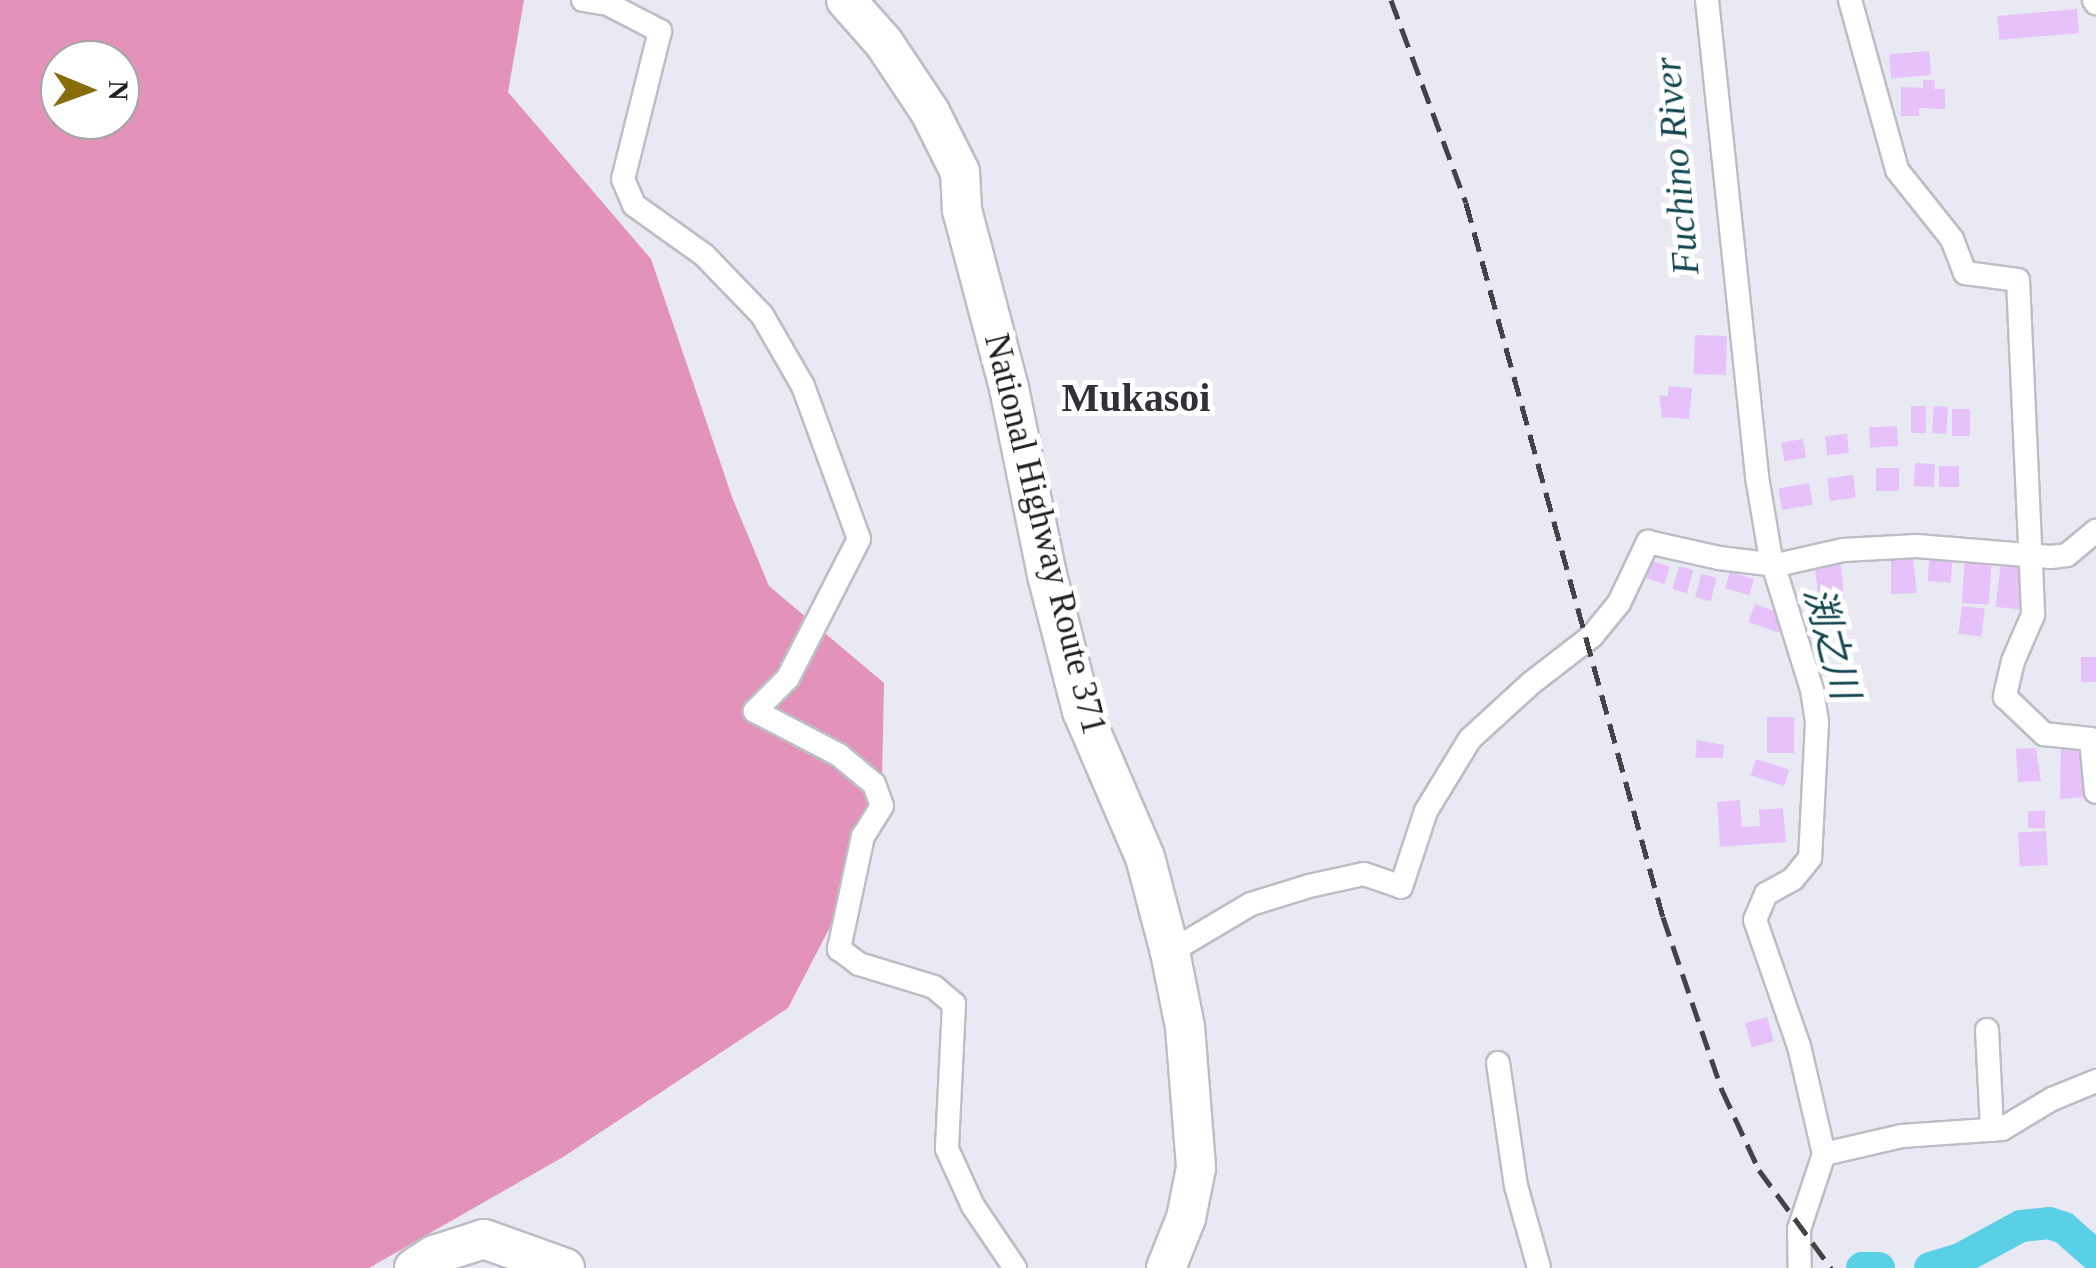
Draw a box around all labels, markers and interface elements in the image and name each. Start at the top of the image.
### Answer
north arrow [40,40,140,140]
water label: Fuchino River [1645,55,1709,277]
text: N [103,80,134,101]
street label: National Highway Route 371 [975,329,1115,739]
district label: Mukasoi [1062,374,1210,422]
water label: 渕之川 [1794,582,1868,704]

